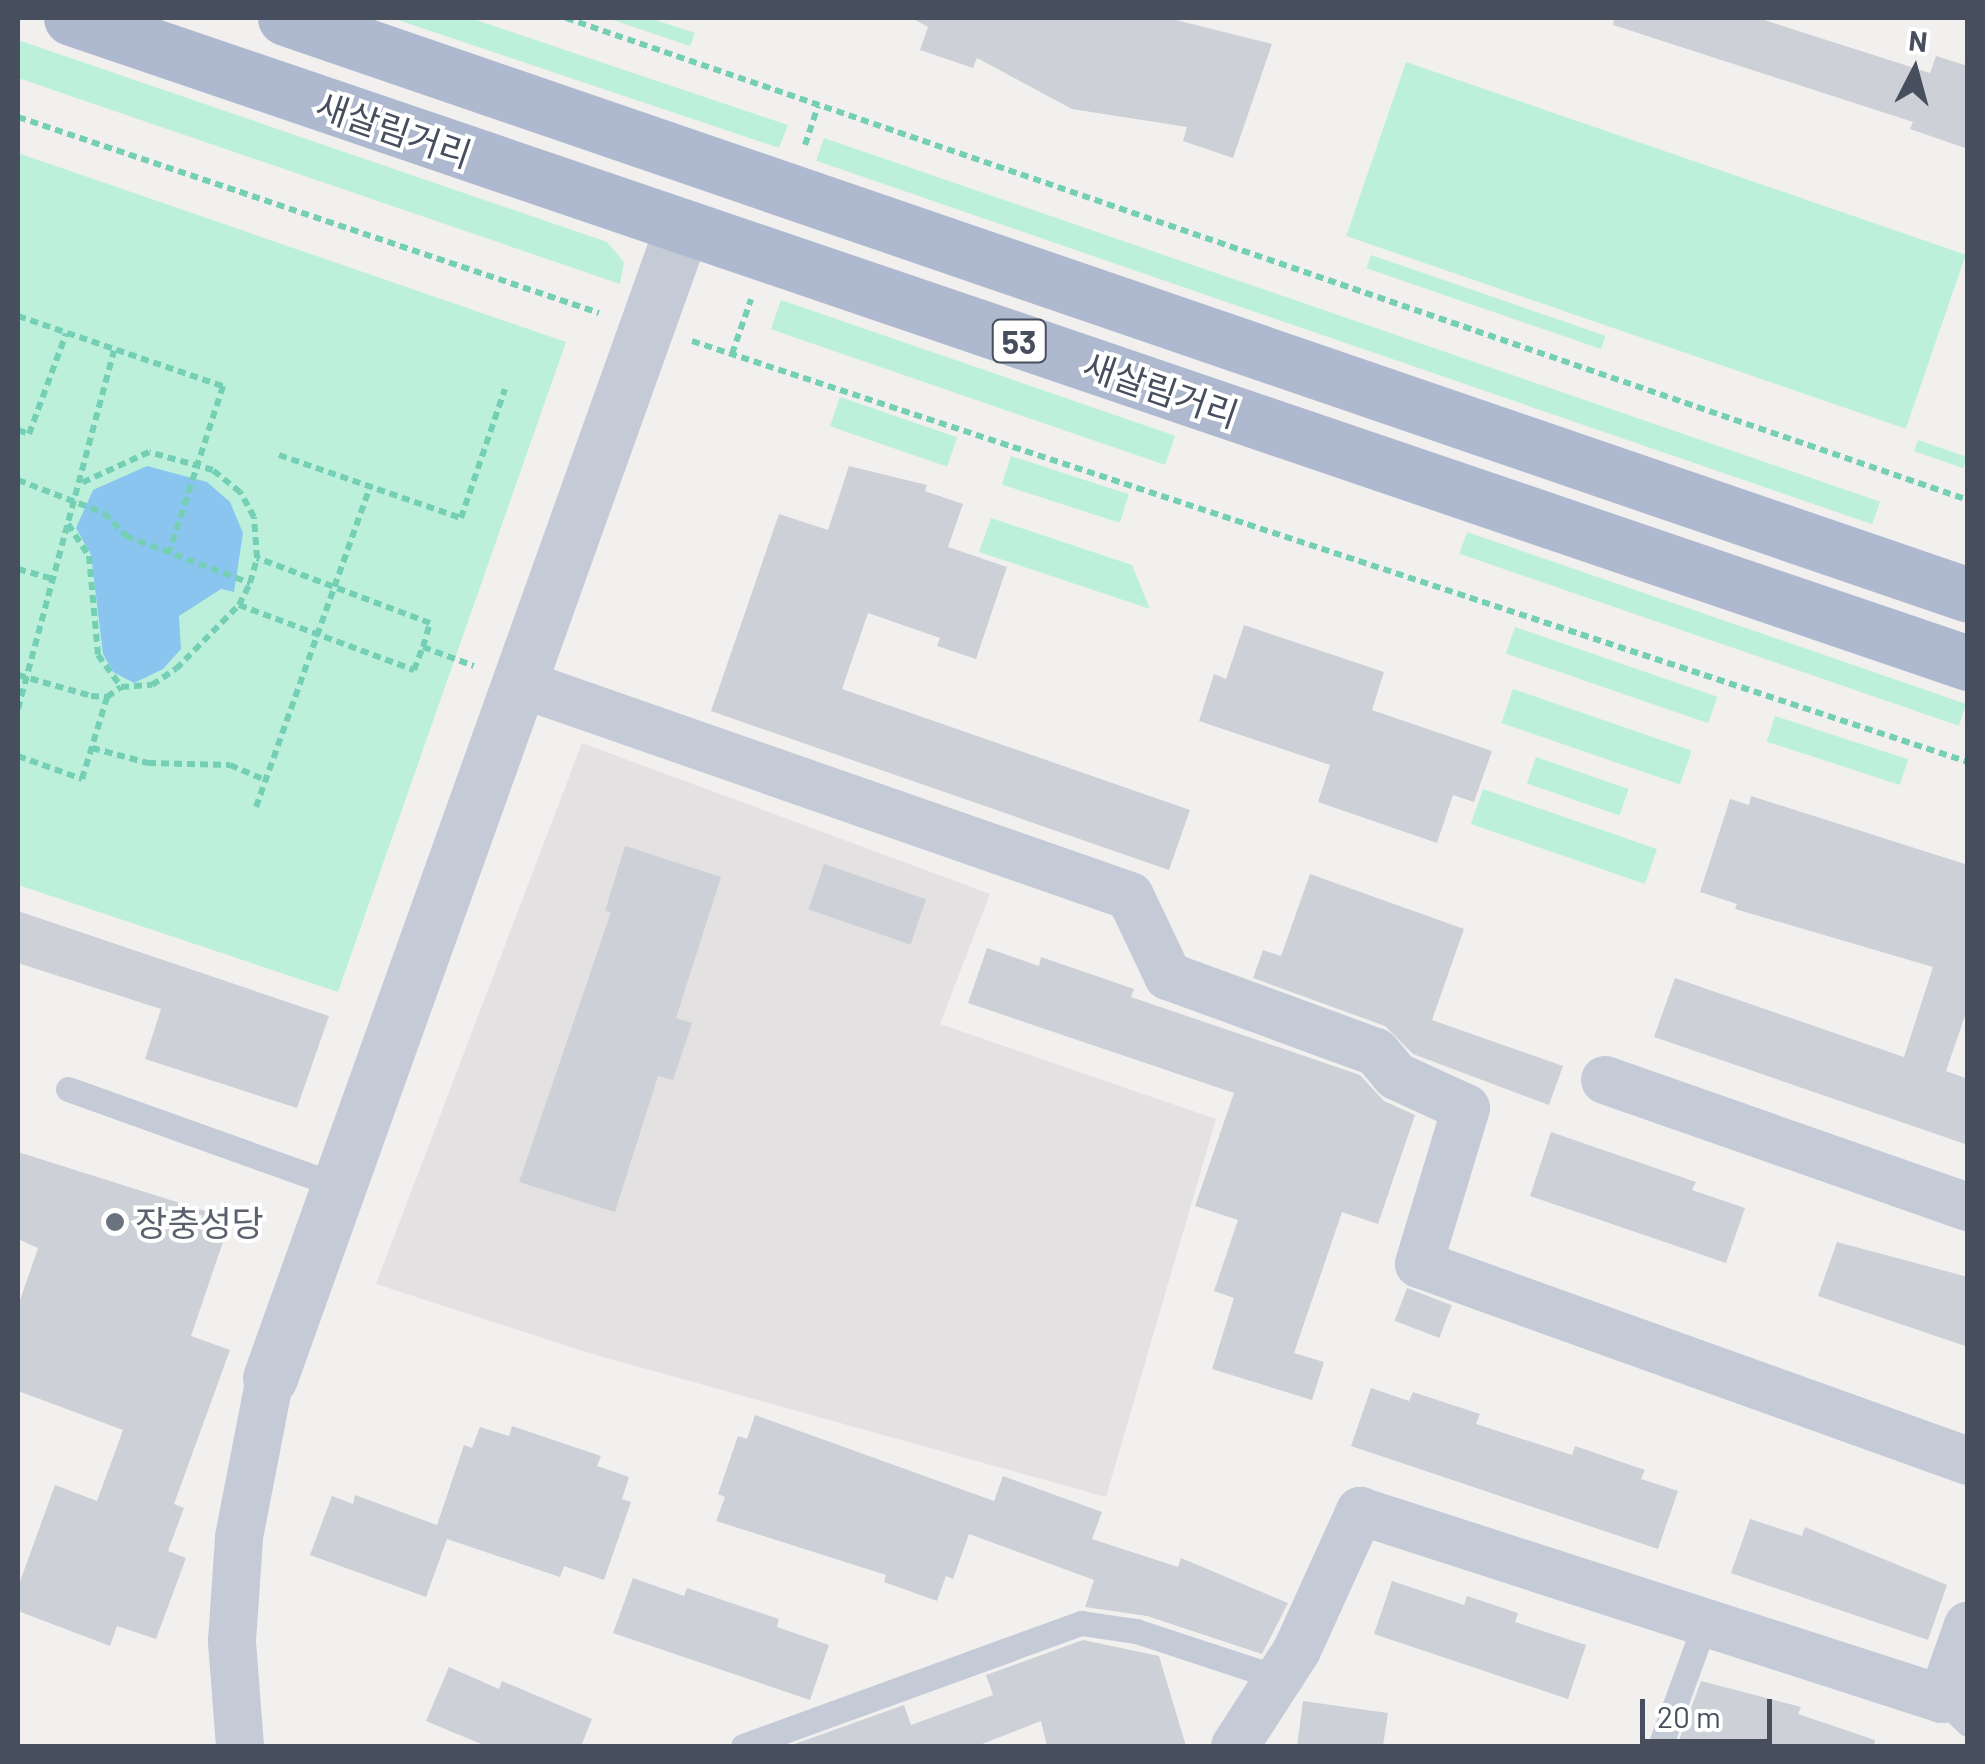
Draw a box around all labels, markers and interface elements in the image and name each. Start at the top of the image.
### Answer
north arrow [1865,20,1965,120]
text: N [1907,22,1929,58]
street label: 새살림거리 [311,83,477,175]
road number: 53 [992,314,1046,368]
street label: 새살림거리 [1078,343,1244,435]
place label: 장충성당 [135,1201,264,1243]
marker: 장충성당 [104,1211,126,1233]
scale bar [1645,1679,1778,1741]
text: 20 m [1657,1698,1721,1734]

